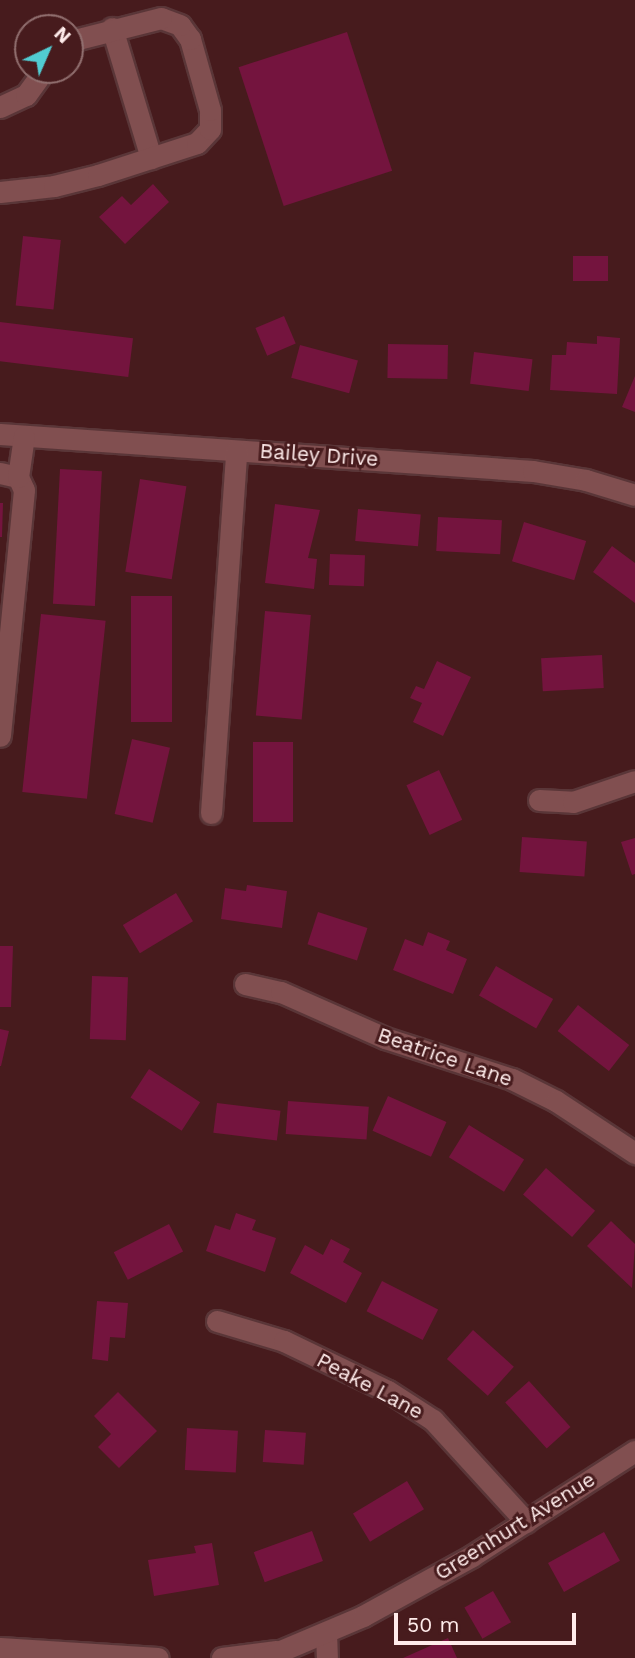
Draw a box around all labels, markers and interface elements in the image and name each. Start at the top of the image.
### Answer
north arrow [14,14,84,84]
text: N [49,22,76,48]
street label: Bailey Drive [259,438,379,472]
street label: Beatrice Lane [374,1022,516,1092]
street label: Peake Lane [312,1347,428,1425]
street label: Greenhurt Avenue [430,1466,600,1586]
scale bar [397,1598,579,1642]
text: 50 m [407,1612,459,1637]

